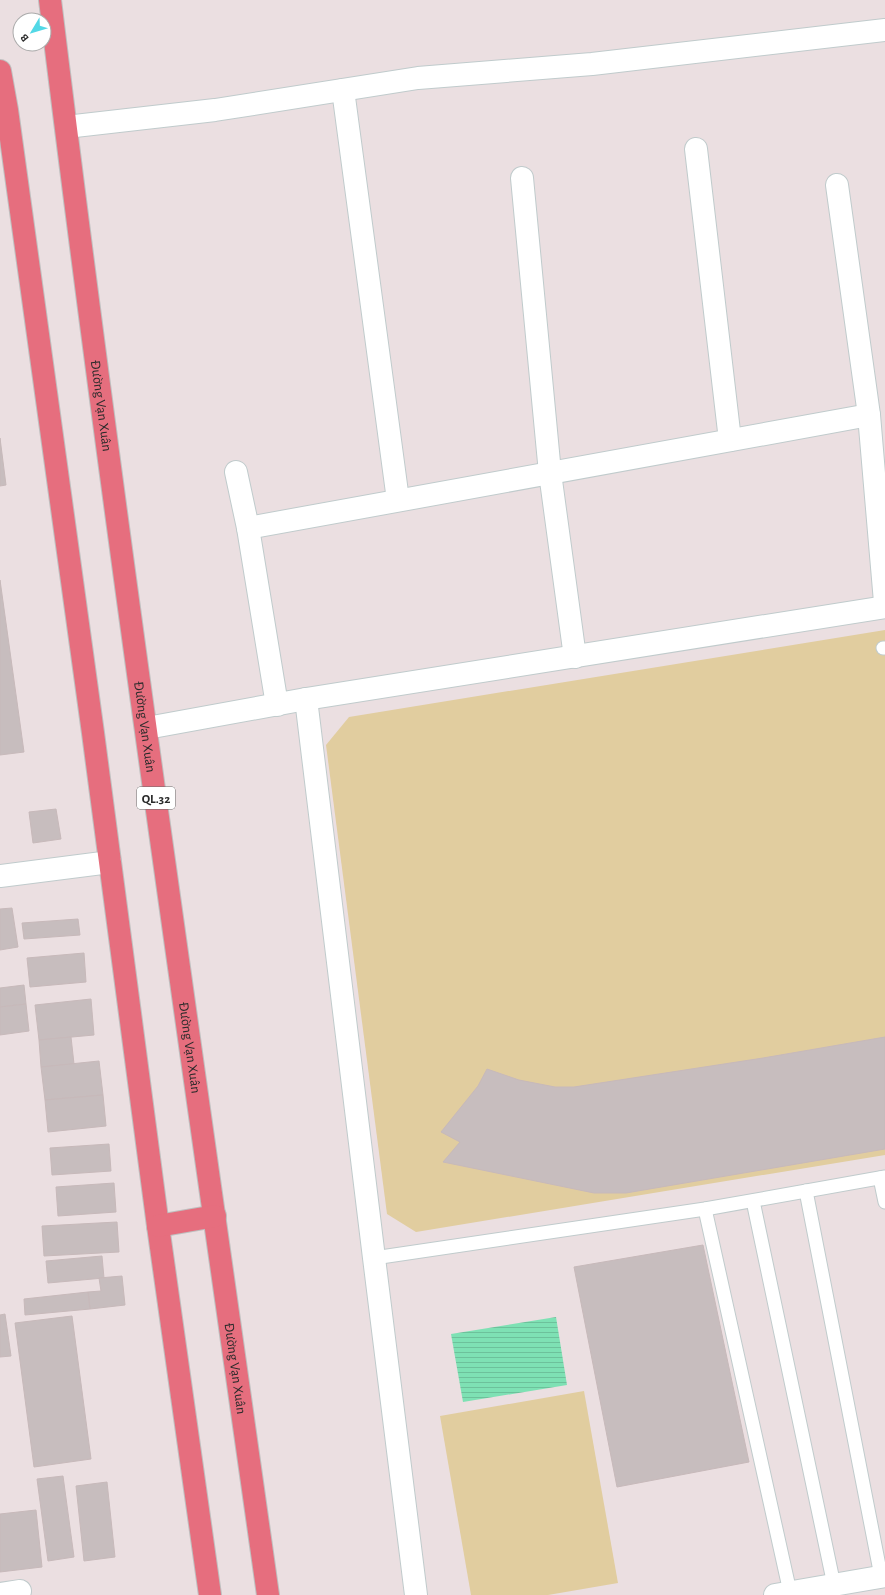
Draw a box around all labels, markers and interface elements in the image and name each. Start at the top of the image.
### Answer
north arrow [12,12,52,52]
text: B [18,31,31,44]
street label: Đường Vạn Xuân [88,359,114,452]
street label: Đường Vạn Xuân [131,680,158,773]
road number: QL.32 [137,787,175,809]
street label: Đường Vạn Xuân [176,1001,203,1094]
street label: Đường Vạn Xuân [221,1322,248,1415]

